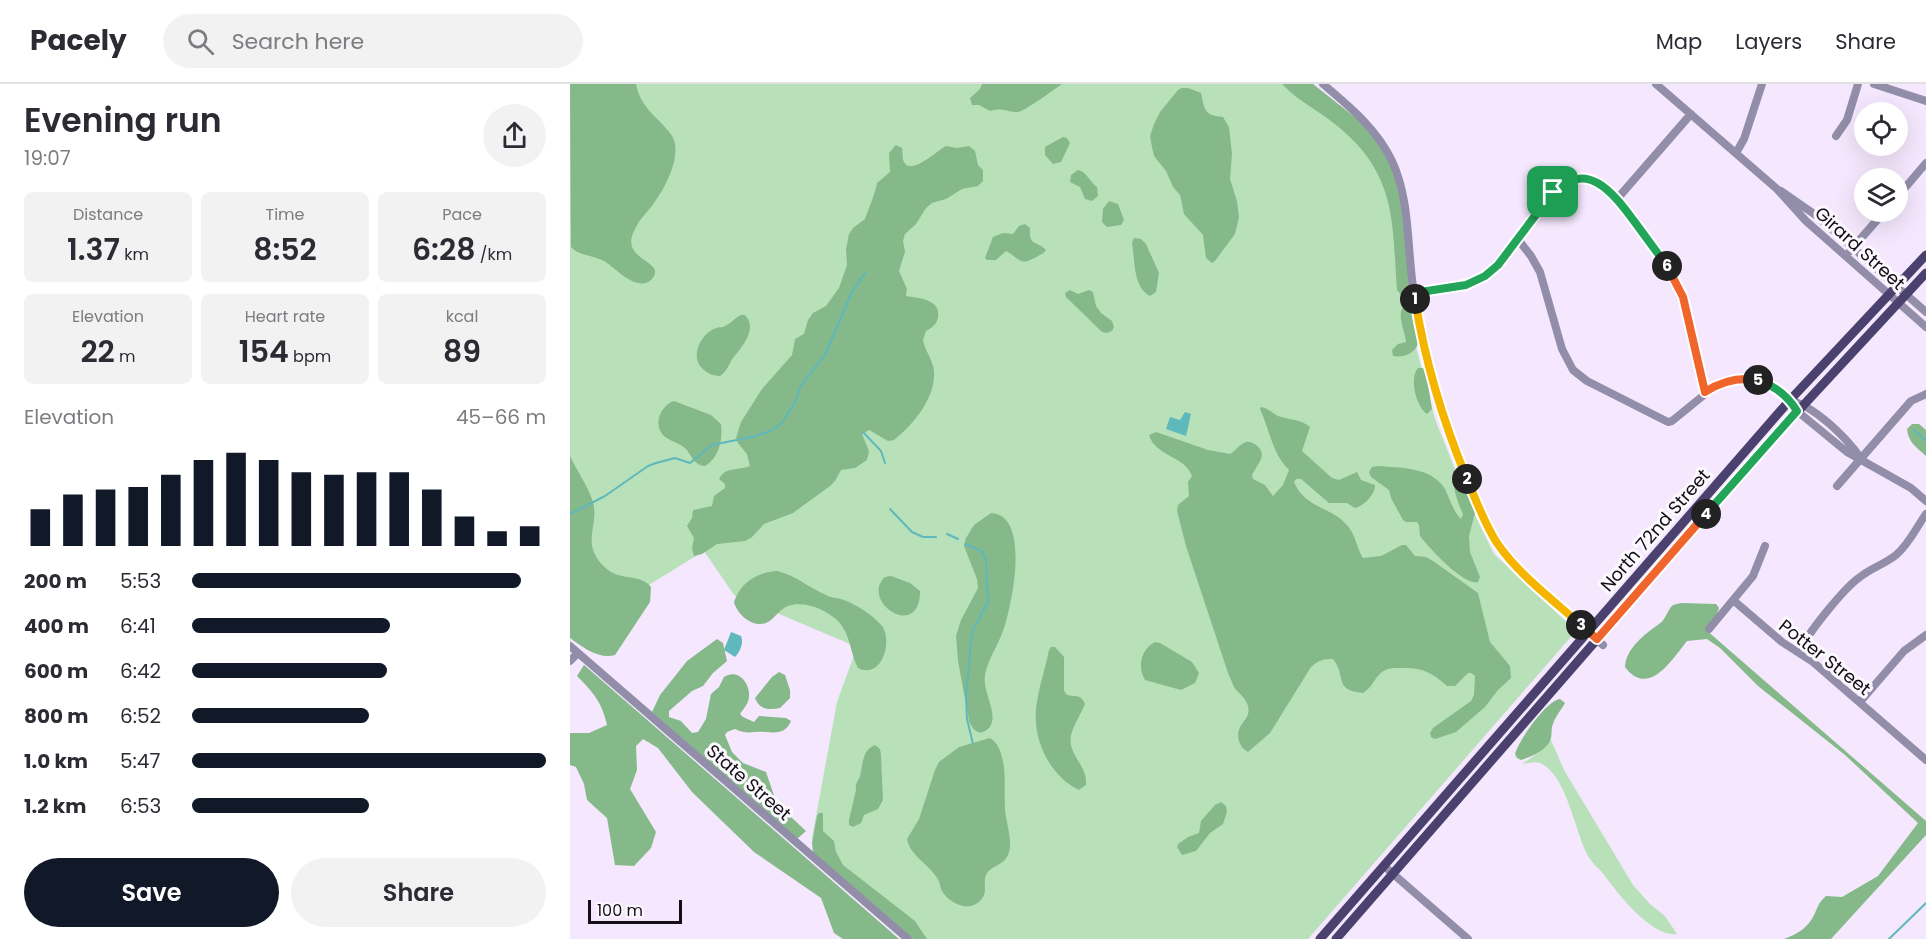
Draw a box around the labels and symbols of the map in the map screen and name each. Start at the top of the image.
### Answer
pin [1527,166,1578,217]
street label: Girard Street [1809,201,1911,295]
pin: 6 [1652,251,1682,281]
pin: 1 [1400,284,1430,314]
pin: 5 [1743,365,1773,395]
street label: North 72nd Street [1595,463,1715,597]
pin: 2 [1452,464,1482,494]
pin: 4 [1691,499,1721,529]
pin: 3 [1566,610,1596,640]
street label: Potter Street [1774,613,1876,701]
street label: State Street [701,738,797,826]
scale bar [588,897,682,924]

